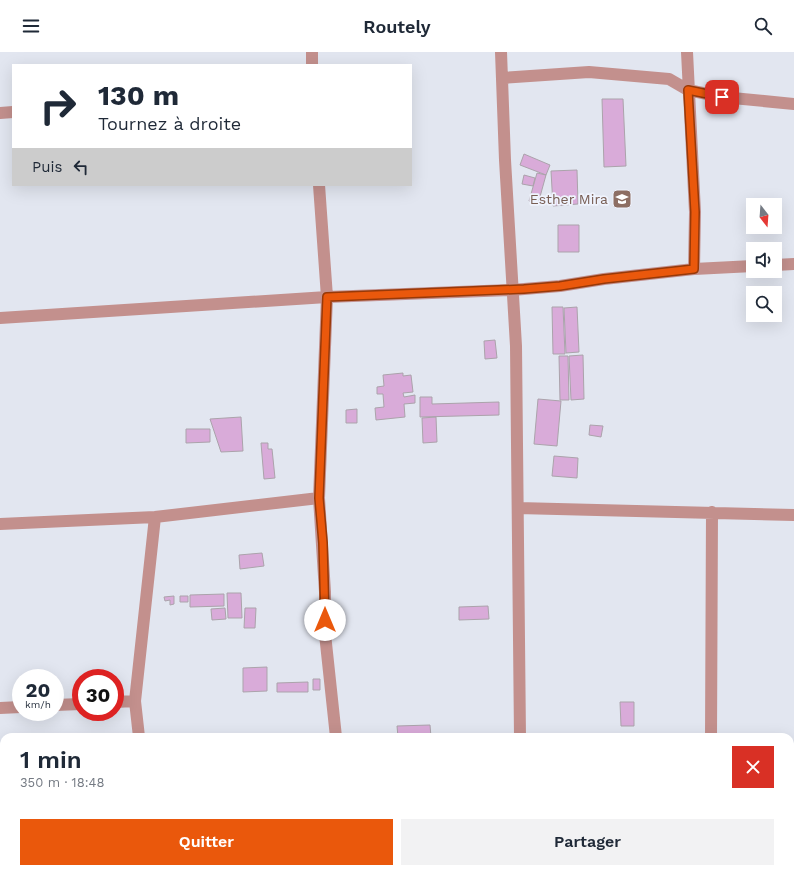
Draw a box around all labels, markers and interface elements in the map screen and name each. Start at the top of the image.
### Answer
icon: menu [20,15,42,37]
icon: search [752,15,774,37]
text: Routely [363,16,431,37]
text: 130 m [98,79,179,112]
icon: right [32,80,84,132]
pin [705,80,739,114]
icon: arrive [711,86,733,108]
text: Tournez à droite [98,113,241,134]
icon: left [70,156,92,178]
text: Puis [32,158,62,176]
school or university icon: Esther Mira [611,188,633,210]
place label: Esther Mira [530,191,608,207]
north arrow [746,198,782,234]
map controls [746,198,782,322]
button: sound [746,242,782,278]
button: search [746,286,782,322]
position arrow [304,599,346,641]
speed limit sign: 30 [72,669,124,721]
text: 20 [26,678,50,702]
text: km/h [25,699,51,710]
text: 1 min [20,746,82,774]
button: close [732,746,774,788]
text: 350 m · 18:48 [20,775,104,790]
button: Quitter [20,819,393,865]
button: Partager [401,819,774,865]

